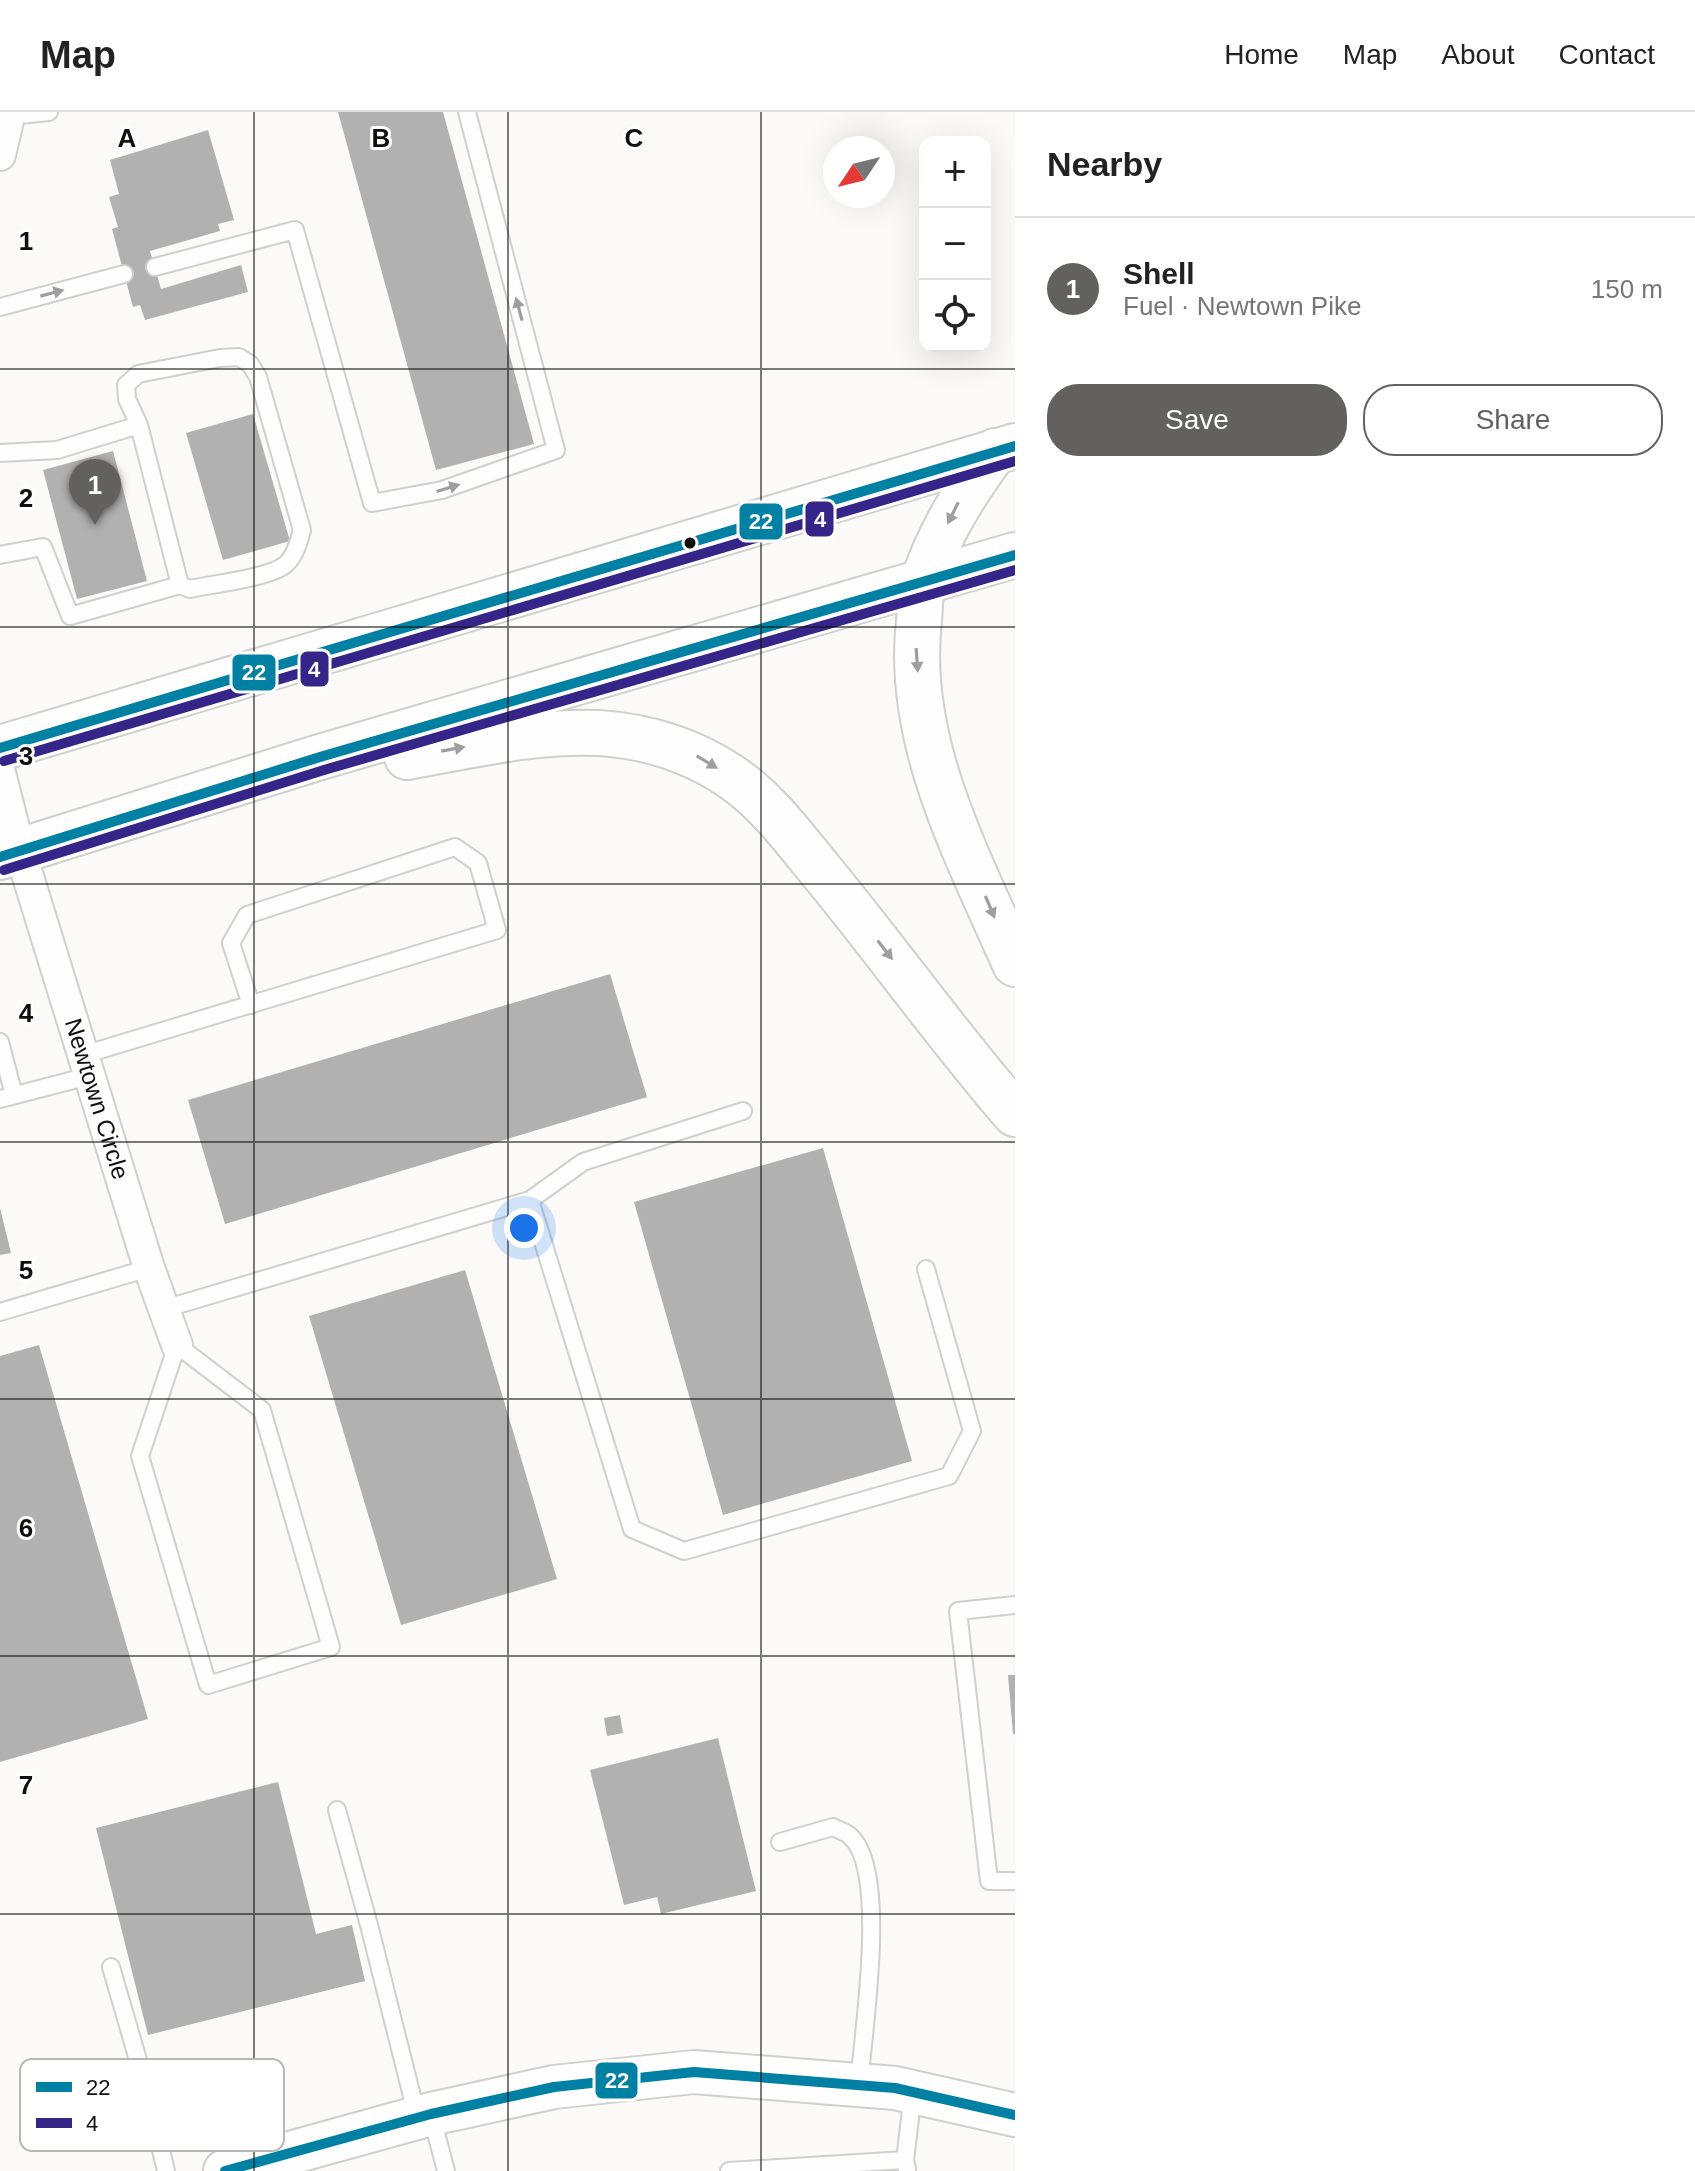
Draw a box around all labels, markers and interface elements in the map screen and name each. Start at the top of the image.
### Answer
text: Map [40,34,116,76]
text: Home [1224,39,1299,70]
text: Map [1343,39,1397,70]
text: About [1441,39,1515,70]
text: Contact [1559,39,1655,70]
text: A [118,123,137,153]
text: B [372,123,390,153]
text: C [625,123,644,153]
north arrow [823,136,895,208]
map controls [919,136,991,352]
button: + [919,136,991,208]
text: Nearby [1047,145,1162,183]
button: − [919,208,991,280]
text: 1 [19,226,33,256]
text: Shell [1123,257,1195,290]
text: 1 [1066,274,1080,304]
text: 150 m [1591,274,1663,304]
button: locate [919,280,991,352]
one-way arrow [40,286,65,298]
text: Fuel · Newtown Pike [1123,291,1361,321]
one-way arrow [512,296,525,321]
button: Save [1047,384,1347,456]
button: Share [1363,384,1663,456]
pin: 1 [69,459,121,525]
one-way arrow [437,481,461,494]
text: 2 [19,483,33,513]
line badge: 4 [804,500,835,538]
line badge: 22 [738,502,784,541]
one-way arrow [946,502,960,525]
text: 4 [814,507,827,532]
text: 22 [749,509,773,534]
unlabelled marker [682,535,698,551]
one-way arrow [911,648,924,673]
line badge: 4 [299,650,330,688]
line badge: 22 [231,653,277,692]
text: 4 [308,657,321,682]
text: 22 [242,660,266,685]
text: 3 [19,741,33,771]
one-way arrow [441,743,466,755]
one-way arrow [696,755,718,769]
one-way arrow [984,895,997,919]
one-way arrow [876,940,892,960]
text: 4 [19,998,34,1028]
street label: Newtown Circle [60,1015,135,1182]
your location [504,1208,544,1248]
text: 5 [19,1255,33,1285]
text: 6 [19,1513,33,1543]
text: 7 [19,1770,33,1800]
legend [20,2059,284,2151]
line badge: 22 [594,2061,639,2100]
text: 22 [605,2068,629,2093]
text: 22 [86,2075,110,2100]
text: 4 [86,2111,98,2136]

